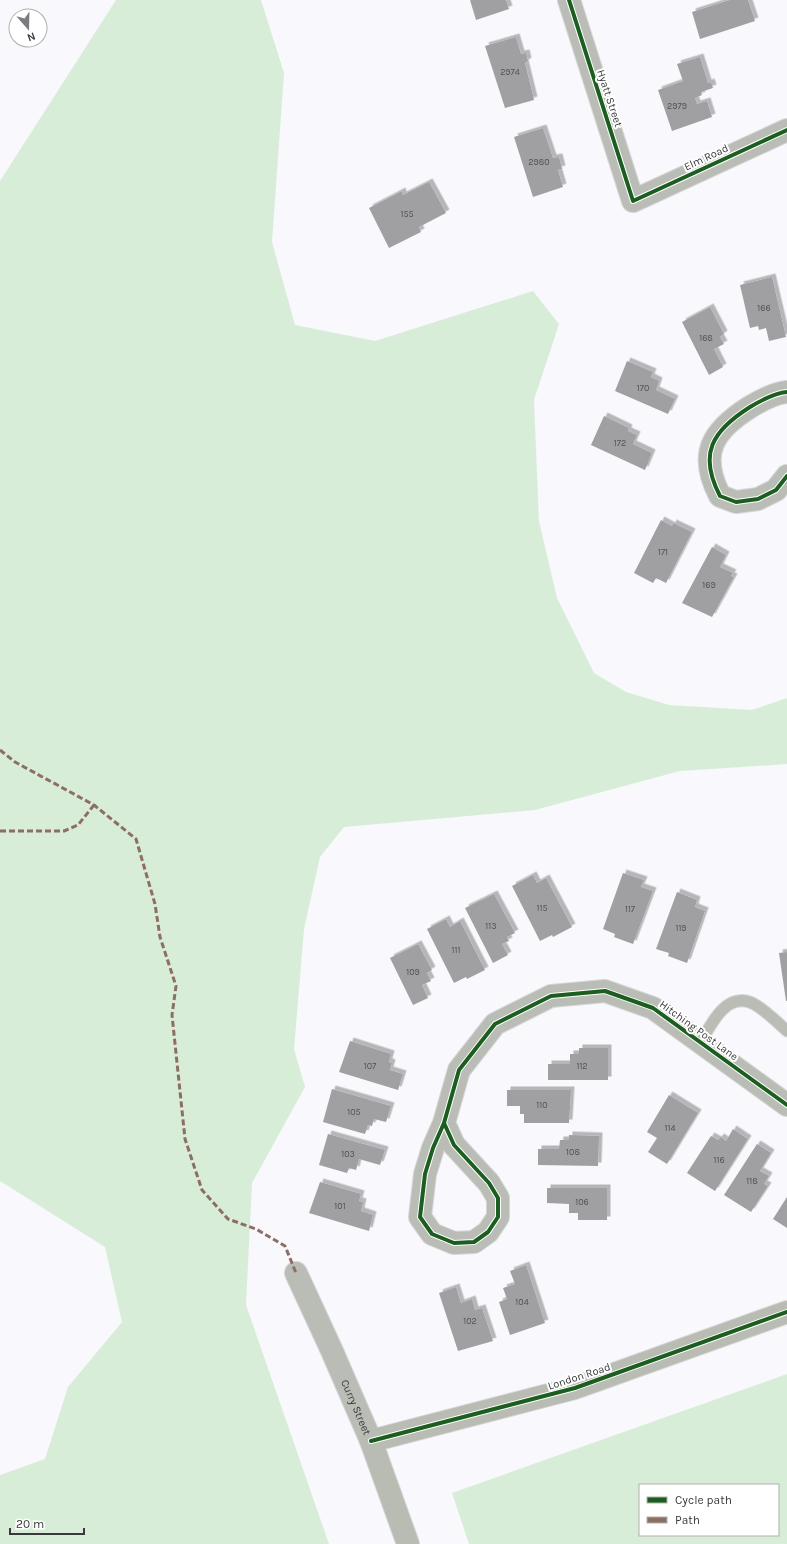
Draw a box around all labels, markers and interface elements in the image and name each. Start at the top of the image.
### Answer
north arrow [8,8,48,48]
text: N [25,29,37,44]
house number: 2974 [500,67,520,77]
street label: Hyatt Street [594,68,625,129]
house number: 2979 [667,101,687,111]
street label: Elm Road [682,142,730,173]
house number: 2980 [528,157,550,167]
house number: 155 [400,209,414,219]
house number: 166 [757,303,771,313]
house number: 168 [699,333,713,343]
house number: 170 [637,383,649,393]
house number: 172 [614,438,626,448]
house number: 171 [658,547,668,557]
house number: 169 [702,580,716,590]
house number: 115 [536,903,548,913]
house number: 117 [625,904,636,914]
house number: 113 [485,921,497,931]
house number: 119 [675,923,687,933]
house number: 111 [452,945,460,955]
house number: 109 [406,967,420,977]
street label: Hitching Post Lane [657,998,741,1063]
house number: 107 [364,1061,377,1071]
house number: 112 [576,1061,588,1071]
house number: 110 [536,1100,548,1110]
house number: 105 [347,1107,361,1117]
house number: 114 [665,1123,675,1133]
house number: 108 [566,1147,580,1157]
house number: 103 [341,1149,355,1159]
house number: 116 [713,1155,725,1165]
house number: 118 [746,1176,758,1186]
house number: 106 [575,1197,589,1207]
house number: 101 [334,1201,346,1211]
house number: 104 [515,1297,529,1307]
house number: 102 [463,1316,477,1326]
street label: London Road [546,1360,612,1393]
street label: Curry Street [338,1377,374,1437]
legend [639,1484,779,1536]
text: Cycle path [675,1493,732,1507]
scale bar [10,1510,84,1536]
text: Path [675,1513,700,1527]
text: 20 m [16,1517,44,1531]

